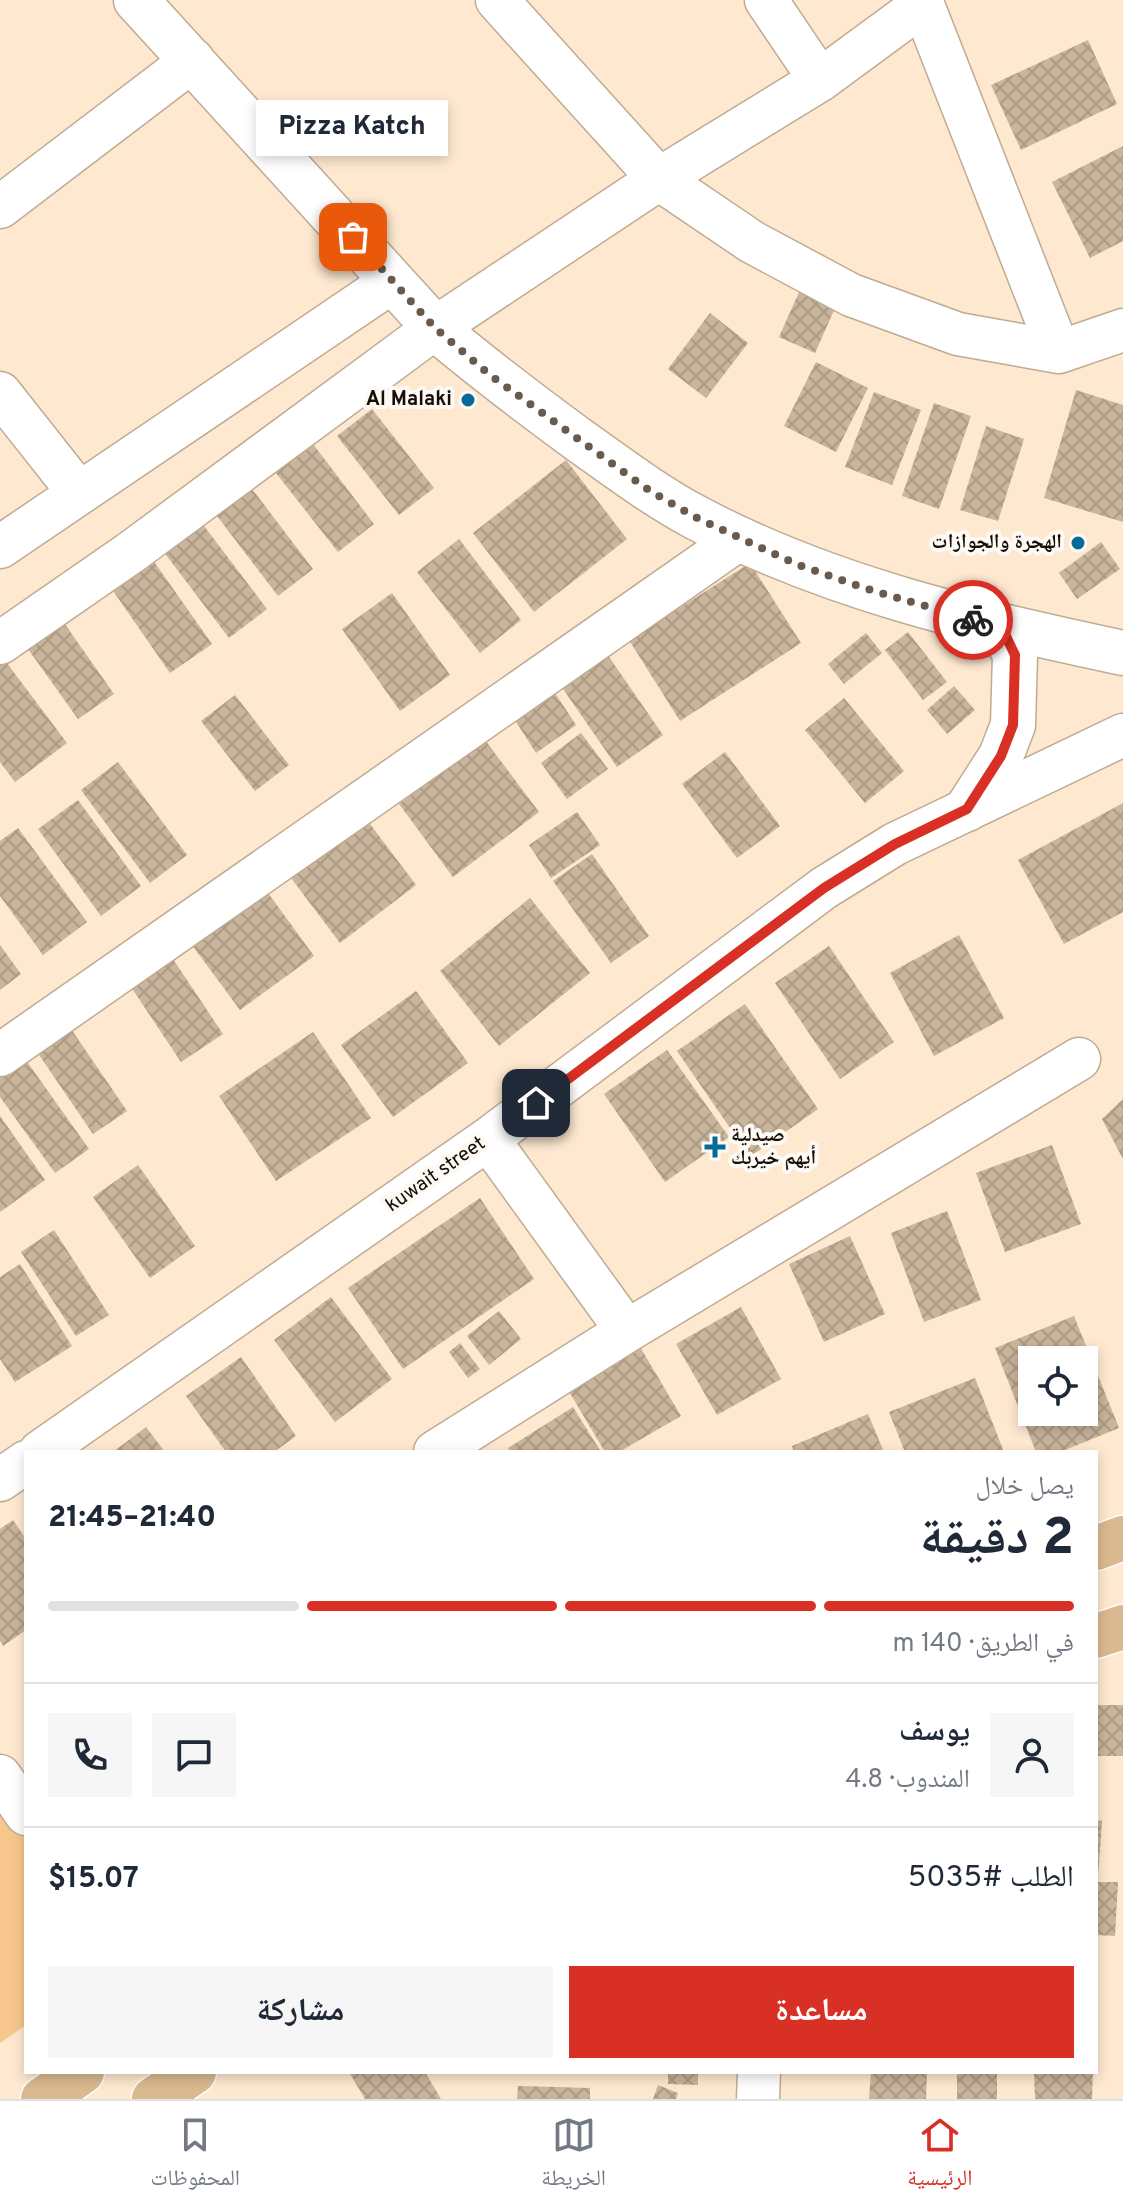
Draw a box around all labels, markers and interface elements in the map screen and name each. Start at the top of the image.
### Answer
callout: Pizza Katch [257,101,449,157]
text: Pizza Katch [278,111,426,144]
pin [319,203,387,271]
icon: bag [331,215,375,259]
place label: Al Malaki [366,387,452,413]
marker: Al Malaki [459,391,477,409]
place label: الهجرة والجوازات [932,530,1062,556]
marker: الهجرة والجوازات [1069,534,1087,552]
courier [933,580,1013,660]
icon: bike [951,598,995,642]
pin [502,1069,570,1137]
icon: home [514,1081,558,1125]
place label: صيدلية أيهم خيربك [731,1123,816,1172]
street label: kuwait street [381,1131,491,1219]
marker: صيدلية أيهم خيربك [706,1138,724,1156]
map controls [1018,1346,1098,1426]
button: locate [1018,1346,1098,1426]
text: يصل خلال [976,1471,1074,1504]
text: 21:40–21:45 [48,1500,216,1537]
text: 2 دقيقة [920,1507,1074,1573]
text: في الطريق · 140 m [893,1628,1074,1661]
button: phone [48,1713,132,1797]
button: chat [152,1713,236,1797]
button: person [990,1713,1074,1797]
text: يوسف [899,1714,970,1751]
text: المندوب · 4.8 [845,1764,970,1797]
text: الطلب #5035 [908,1860,1074,1897]
text: $15.07 [48,1861,139,1898]
button: مشاركة [48,1966,553,2058]
button: مساعدة [569,1966,1074,2058]
tab: المحفوظات [151,2113,240,2199]
tab: الخريطة [541,2113,606,2199]
tab: الرئيسية [907,2113,972,2199]

